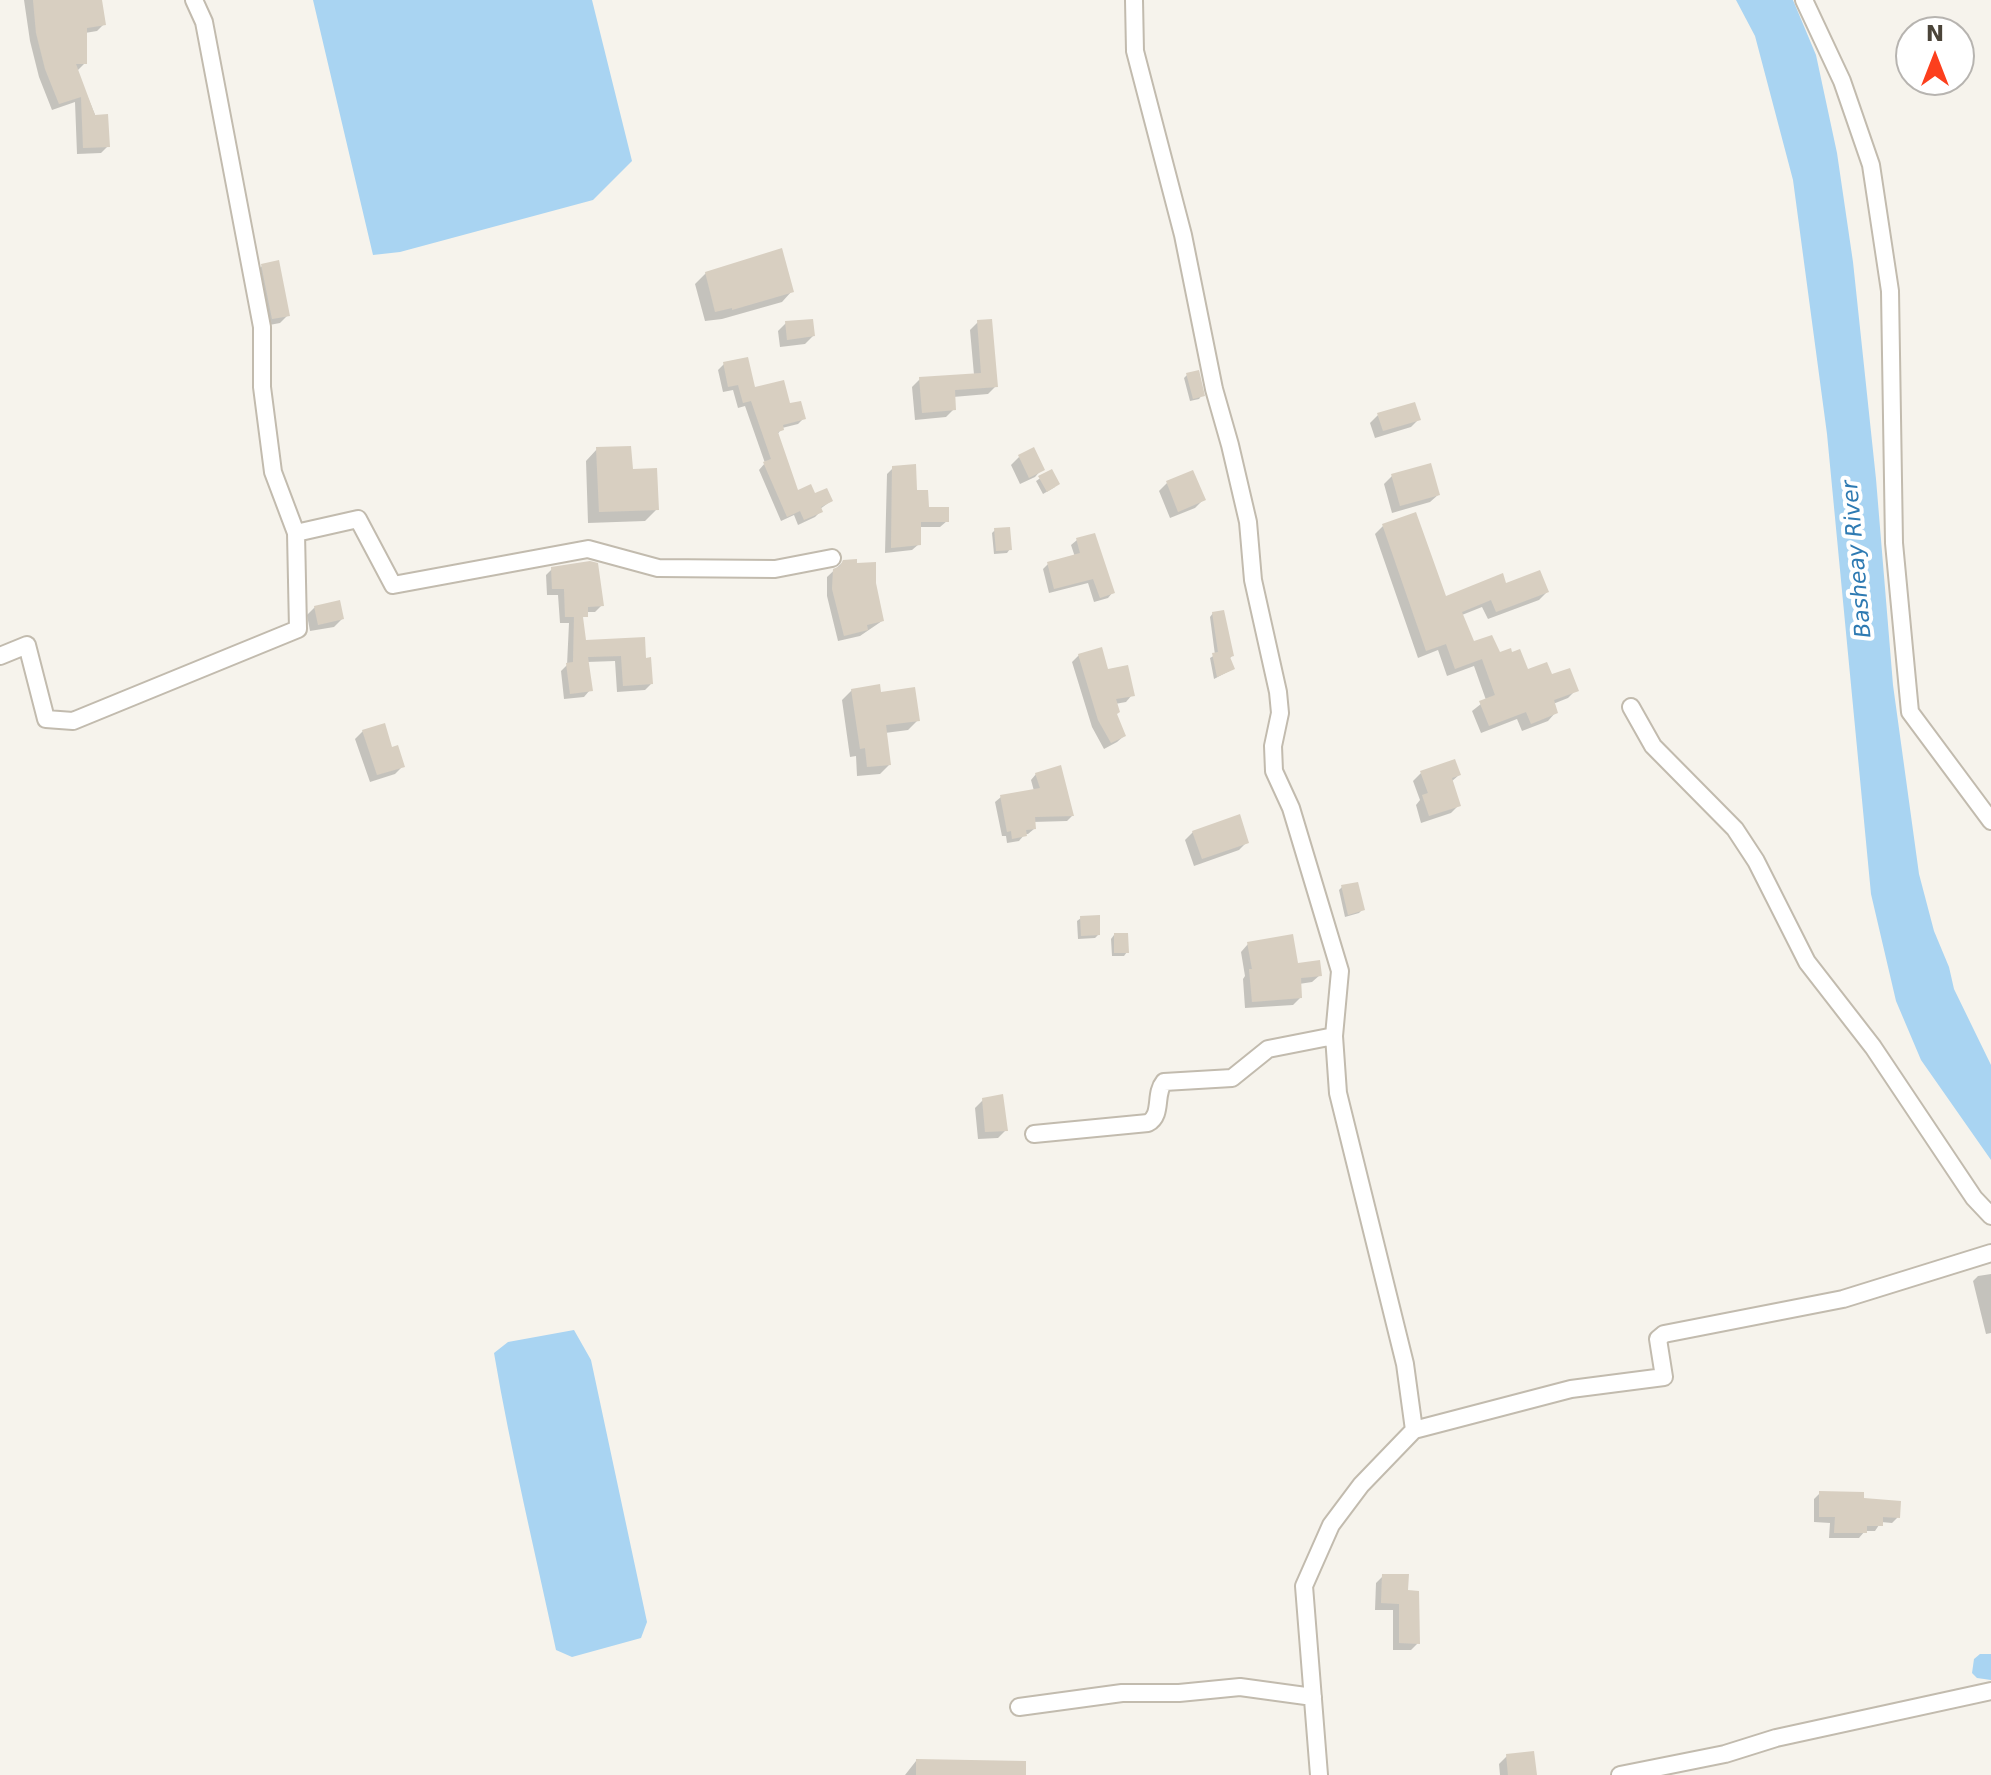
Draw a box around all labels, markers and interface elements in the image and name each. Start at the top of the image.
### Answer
north arrow [1895,16,1975,96]
text: N [1926,21,1944,46]
water label: Basheay River [1838,479,1878,639]

